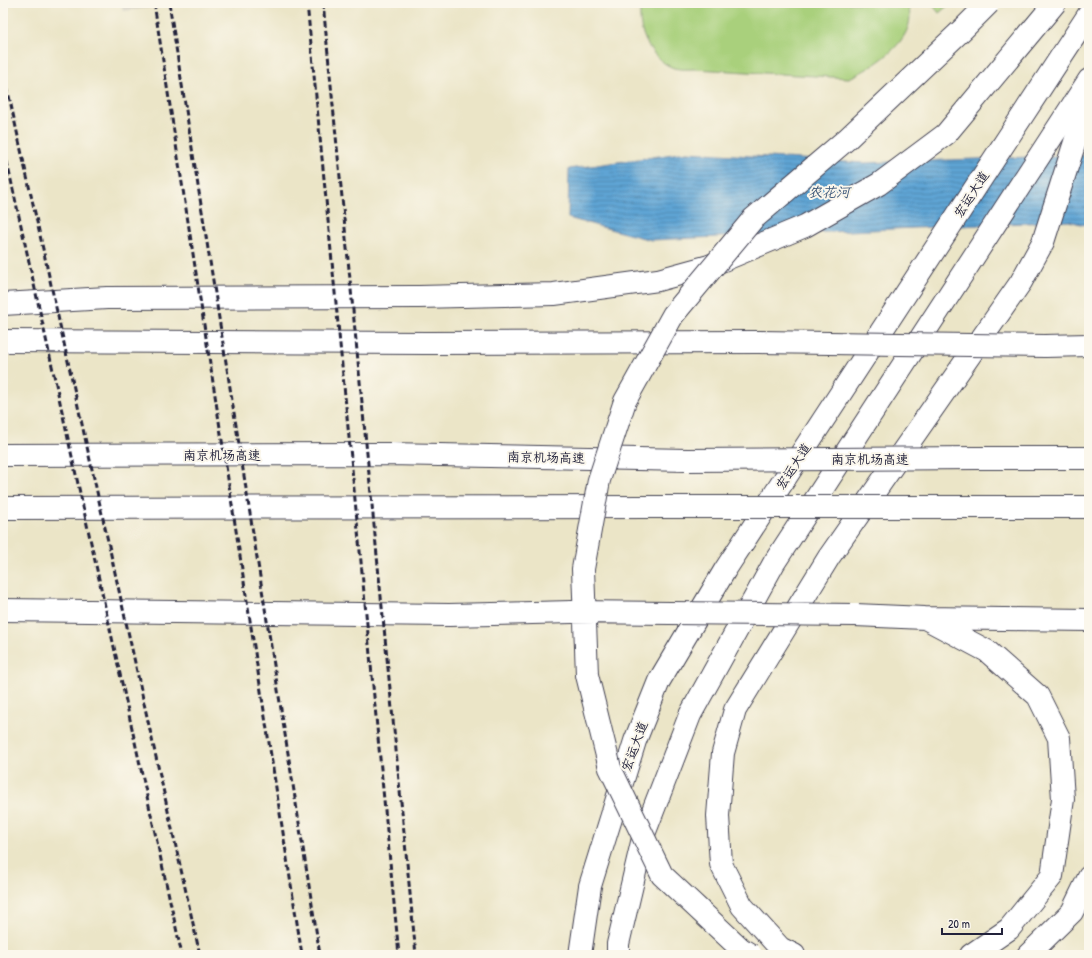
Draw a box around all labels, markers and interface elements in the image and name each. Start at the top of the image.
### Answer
street label: 宏运大道 [949,167,993,221]
water label: 农花河 [808,182,852,201]
street label: 宏运大道 [771,439,815,493]
street label: 南京机场高速 [183,446,261,464]
street label: 南京机场高速 [507,447,585,467]
street label: 南京机场高速 [831,450,909,468]
street label: 宏运大道 [617,718,651,774]
scale bar [942,910,1002,936]
text: 20 m [948,915,970,932]

